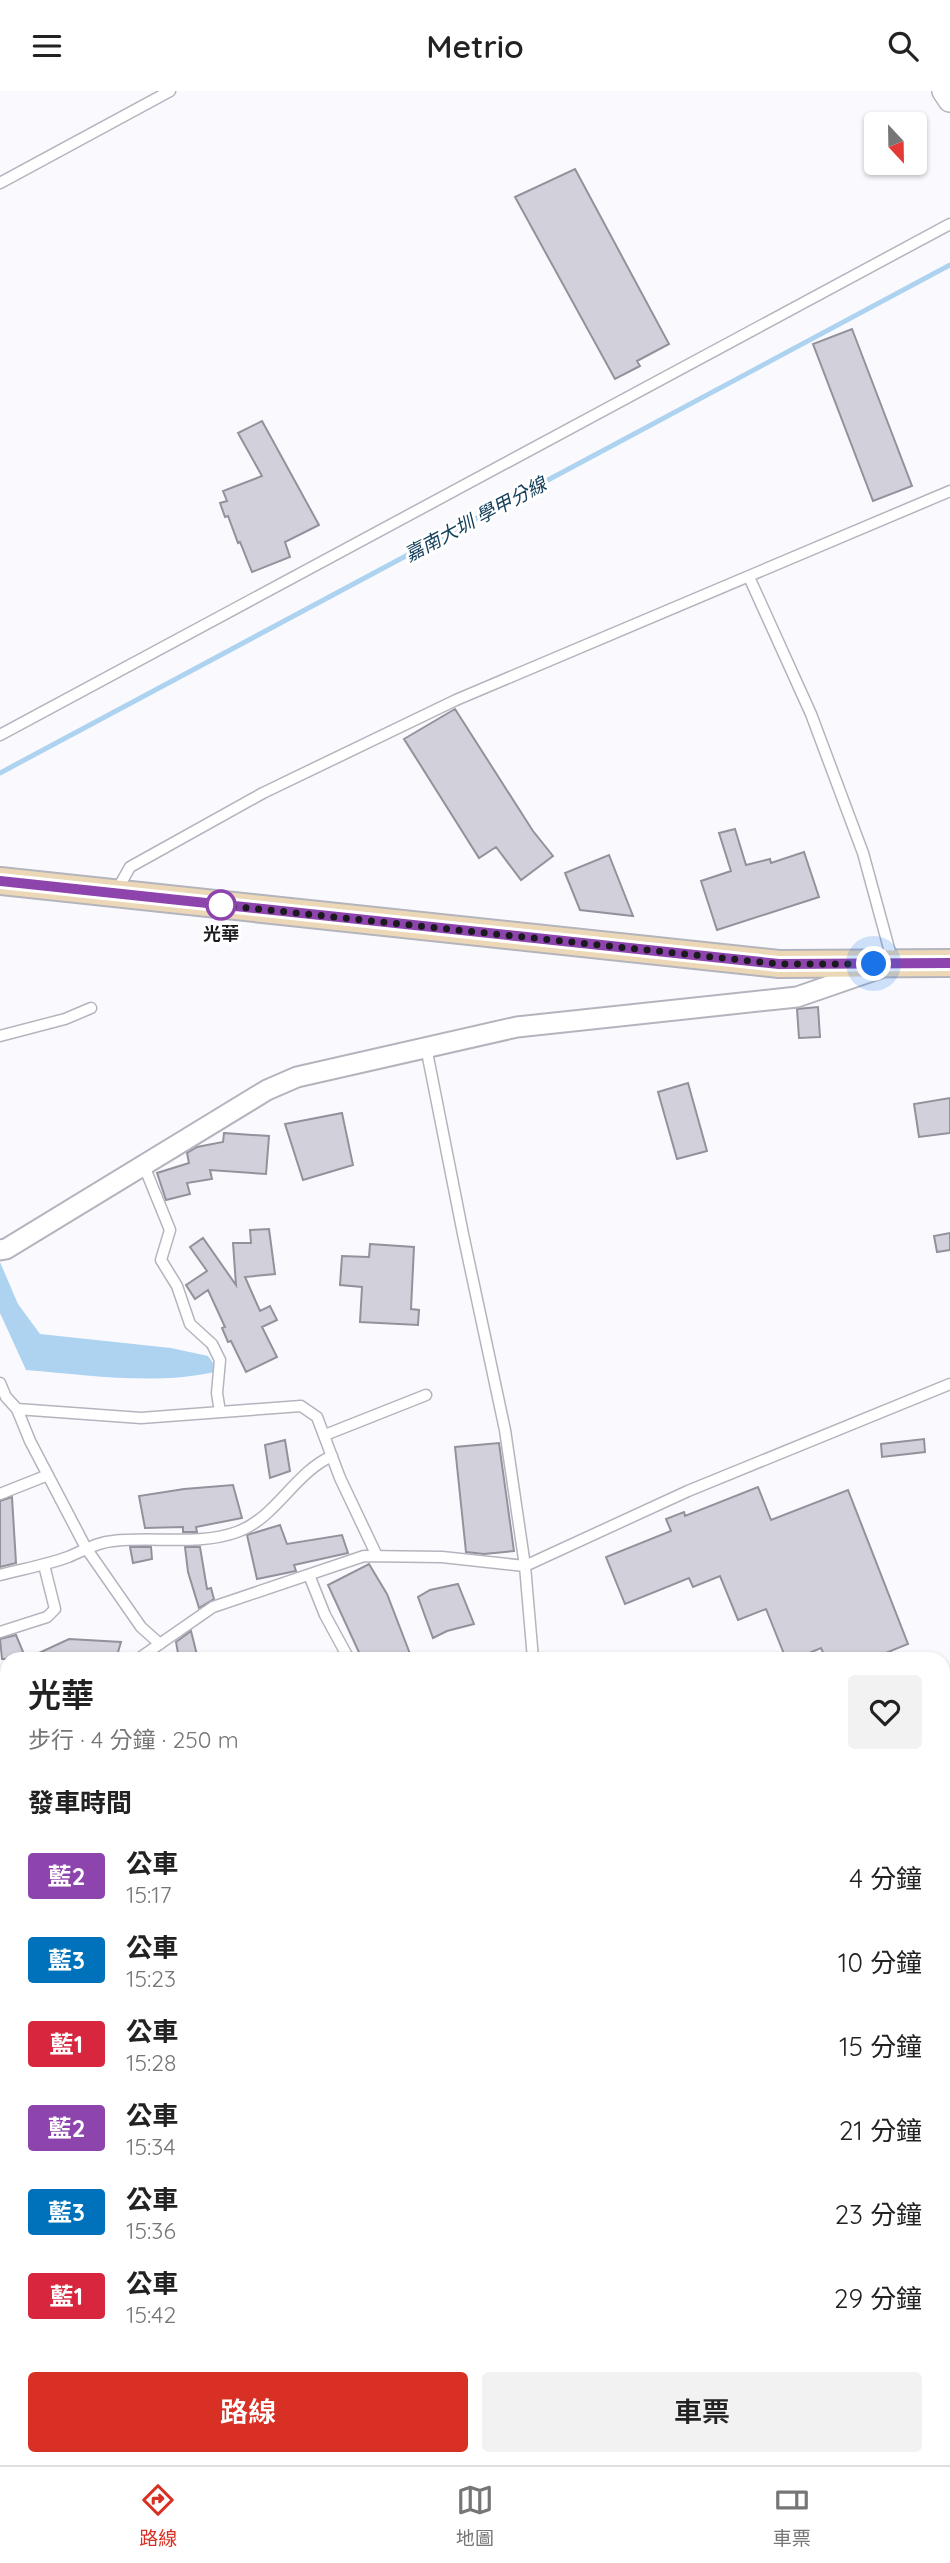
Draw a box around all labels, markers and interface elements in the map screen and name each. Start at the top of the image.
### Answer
text: Metrio [426,26,524,66]
icon: menu [28,27,66,65]
icon: search [884,27,922,65]
north arrow [864,112,928,175]
map controls [864,112,927,175]
water label: 嘉南大圳 學甲分線 [400,471,552,566]
marker: 光華 [206,890,236,920]
place label: 光華 [203,922,239,945]
your location [856,946,891,981]
text: 光華 [28,1674,94,1715]
button: heart [848,1675,922,1749]
text: 步行 · 4 分鐘 · 250 m [28,1725,239,1754]
text: 發車時間 [28,1786,132,1819]
text: 公車 [126,1847,178,1880]
text: 藍2 [48,1861,85,1891]
text: 4 分鐘 [849,1862,922,1895]
text: 15:17 [126,1880,172,1909]
text: 公車 [126,1931,178,1964]
text: 藍3 [48,1945,85,1975]
text: 10 分鐘 [838,1946,922,1979]
text: 15:23 [126,1964,176,1993]
text: 公車 [126,2015,178,2048]
text: 藍1 [50,2029,83,2059]
text: 15 分鐘 [839,2030,922,2063]
text: 15:28 [126,2048,177,2077]
text: 公車 [126,2099,178,2132]
text: 藍2 [48,2113,85,2143]
text: 21 分鐘 [839,2114,922,2147]
text: 15:34 [126,2132,176,2161]
text: 公車 [126,2183,178,2216]
text: 藍3 [48,2197,85,2227]
text: 23 分鐘 [835,2198,922,2231]
text: 15:36 [126,2216,176,2245]
text: 公車 [126,2267,178,2300]
text: 藍1 [50,2281,83,2311]
text: 29 分鐘 [834,2282,922,2315]
text: 15:42 [126,2300,176,2329]
button: 路線 [28,2372,468,2452]
button: 車票 [482,2372,922,2452]
tab: 路線 [139,2481,177,2550]
tab: 地圖 [456,2481,494,2550]
tab: 車票 [773,2481,811,2550]

